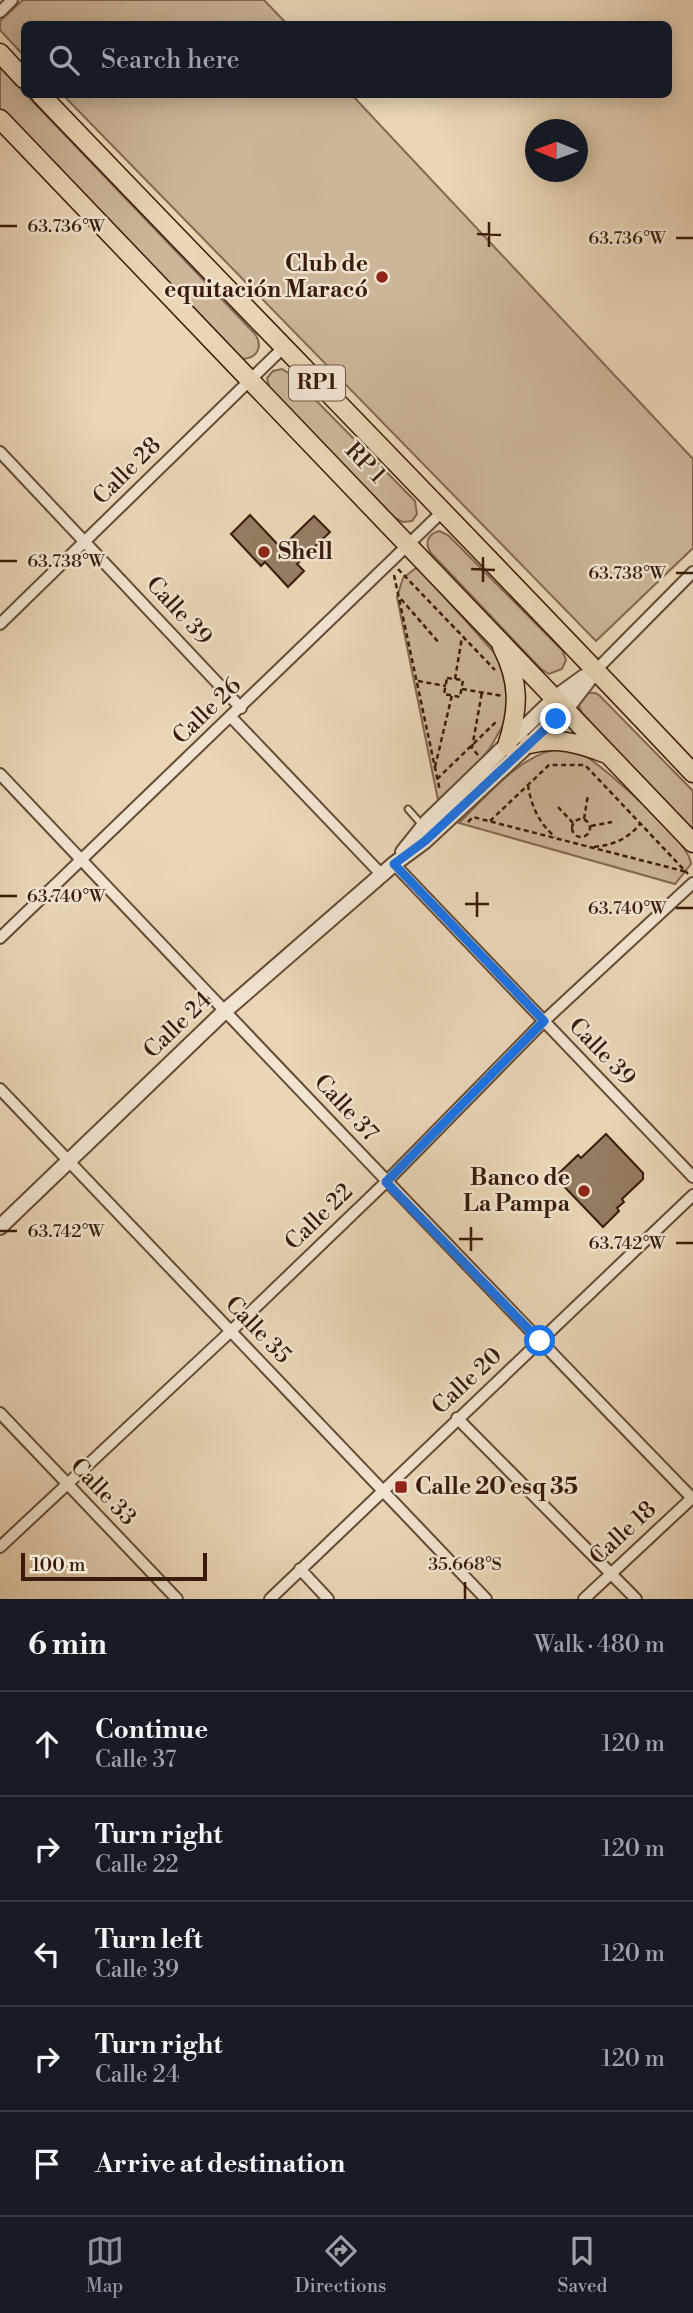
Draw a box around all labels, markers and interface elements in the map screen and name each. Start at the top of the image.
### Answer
search box [21,21,672,98]
icon: search [45,41,83,79]
text: Search here [101,44,240,76]
north arrow [525,119,588,182]
text: 63.736°W [27,215,105,238]
text: 63.736°W [588,227,666,250]
place label: Club de equitación Maracó [164,250,368,304]
marker: Club de equitación Maracó [374,269,390,285]
road number: RP1 [289,366,345,400]
street label: Calle 28 [87,431,167,511]
street label: RP 1 [339,437,391,489]
place label: Shell [278,538,333,566]
marker: Shell [256,544,272,560]
text: 63.738°W [27,550,106,573]
text: 63.738°W [588,562,667,585]
street label: Calle 39 [140,571,218,651]
street label: Calle 26 [167,672,247,750]
route end [540,703,571,734]
text: 63.740°W [27,885,106,908]
text: 63.740°W [588,897,667,920]
street label: Calle 24 [138,986,218,1064]
street label: Calle 39 [563,1012,641,1092]
street label: Calle 37 [308,1069,384,1148]
place label: Banco de La Pampa [463,1164,571,1218]
street label: Calle 22 [279,1178,359,1256]
marker: Banco de La Pampa [576,1183,592,1199]
text: 63.742°W [28,1220,105,1243]
text: 63.742°W [589,1232,666,1255]
street label: Calle 35 [219,1291,297,1369]
route start [524,1325,555,1356]
street label: Calle 20 [426,1342,508,1420]
street label: Calle 33 [64,1452,142,1532]
place label: Calle 20 esq 35 [415,1473,578,1501]
marker: Calle 20 esq 35 [393,1479,409,1495]
street label: Calle 18 [584,1495,662,1571]
scale bar [21,1550,206,1582]
text: 100 m [32,1553,85,1577]
text: 35.668°S [428,1553,502,1576]
text: 6 min [28,1626,107,1664]
text: Walk · 480 m [534,1631,665,1659]
text: Continue [95,1714,208,1746]
icon: ahead [28,1725,66,1763]
text: 120 m [601,1730,665,1758]
text: Calle 37 [95,1746,176,1774]
text: Turn right [95,1819,223,1851]
icon: right [28,1830,66,1868]
text: 120 m [601,1835,665,1863]
text: Calle 22 [95,1851,179,1879]
text: Turn left [95,1924,203,1956]
icon: left [28,1935,66,1973]
text: 120 m [601,1940,665,1968]
text: Calle 39 [95,1956,179,1984]
text: Turn right [95,2029,223,2061]
icon: right [28,2040,66,2078]
text: 120 m [601,2045,665,2073]
text: Calle 24 [95,2061,179,2089]
icon: arrive [28,2145,66,2183]
text: Arrive at destination [95,2148,345,2180]
tab: Map [86,2232,124,2298]
tab: Directions [295,2232,386,2298]
tab: Saved [558,2232,607,2298]

